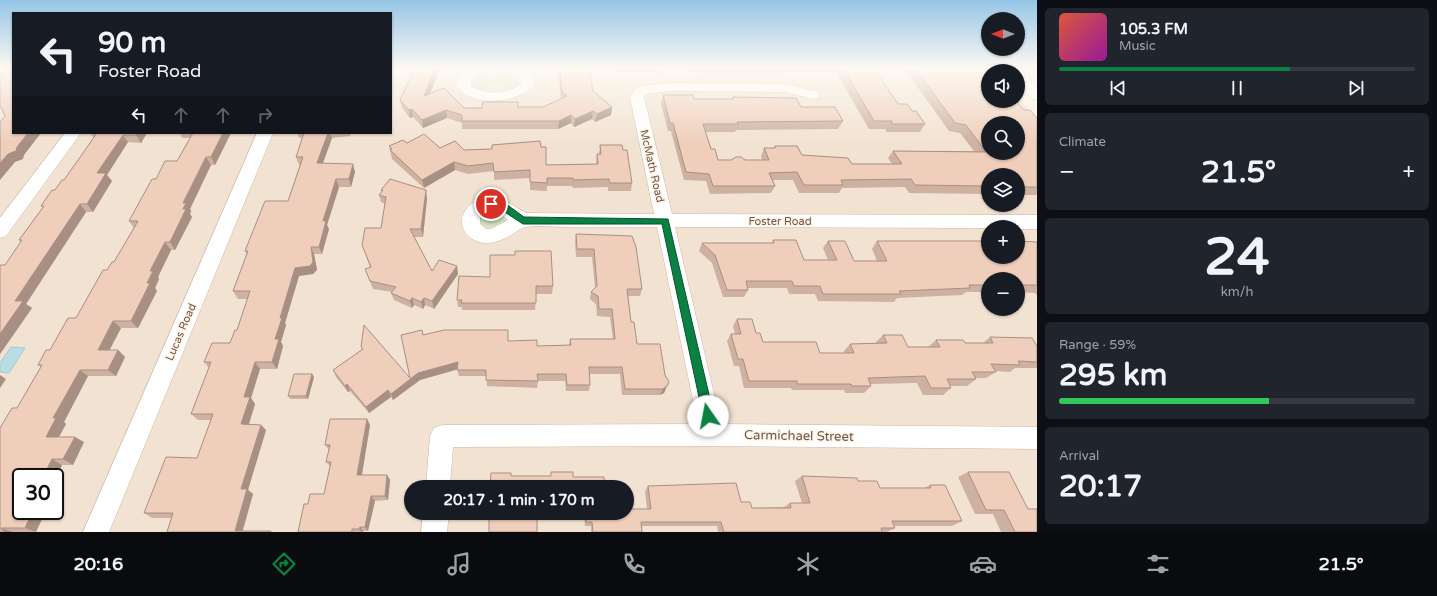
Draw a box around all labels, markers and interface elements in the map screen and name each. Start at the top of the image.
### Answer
north arrow [981,12,1025,56]
map controls [981,12,1025,316]
text: 105.3 FM [1119,20,1188,38]
text: 90 m [98,26,166,60]
icon: left [32,28,84,80]
text: Music [1119,38,1156,54]
text: Foster Road [98,60,201,82]
button: sound [981,64,1025,108]
icon: previous [1107,77,1129,99]
icon: pause [1226,77,1248,99]
icon: next [1345,77,1367,99]
icon: left [128,104,150,126]
icon: ahead [170,104,192,126]
icon: ahead [212,104,234,126]
icon: right [254,104,276,126]
button: search [981,116,1025,160]
street label: McMath Road [637,128,667,204]
text: Climate [1059,134,1106,150]
text: 21.5° [1201,154,1276,191]
text: − [1059,159,1075,185]
text: + [1403,159,1415,185]
button: layers [981,168,1025,212]
pin [474,187,508,221]
icon: arrive [480,193,502,215]
street label: Foster Road [748,215,812,228]
button: + [981,220,1025,264]
text: 24 [1204,226,1270,289]
button: − [981,272,1025,316]
text: km/h [1221,284,1253,300]
street label: Lucas Road [163,301,199,363]
text: Range · 59% [1059,337,1136,353]
text: 295 km [1059,357,1167,394]
position arrow [687,395,729,437]
street label: Carmichael Street [744,427,854,445]
text: Arrival [1059,448,1099,464]
speed limit sign: 30 [12,468,64,520]
text: 20:17 [1059,468,1142,505]
text: 20:17 · 1 min · 170 m [444,491,594,509]
icon: directions [270,550,298,578]
icon: music [445,550,473,578]
icon: phone [620,550,648,578]
icon: climate [794,550,822,578]
icon: car [969,550,997,578]
icon: filters [1144,550,1172,578]
text: 20:16 [73,553,123,575]
text: 21.5° [1319,553,1364,575]

